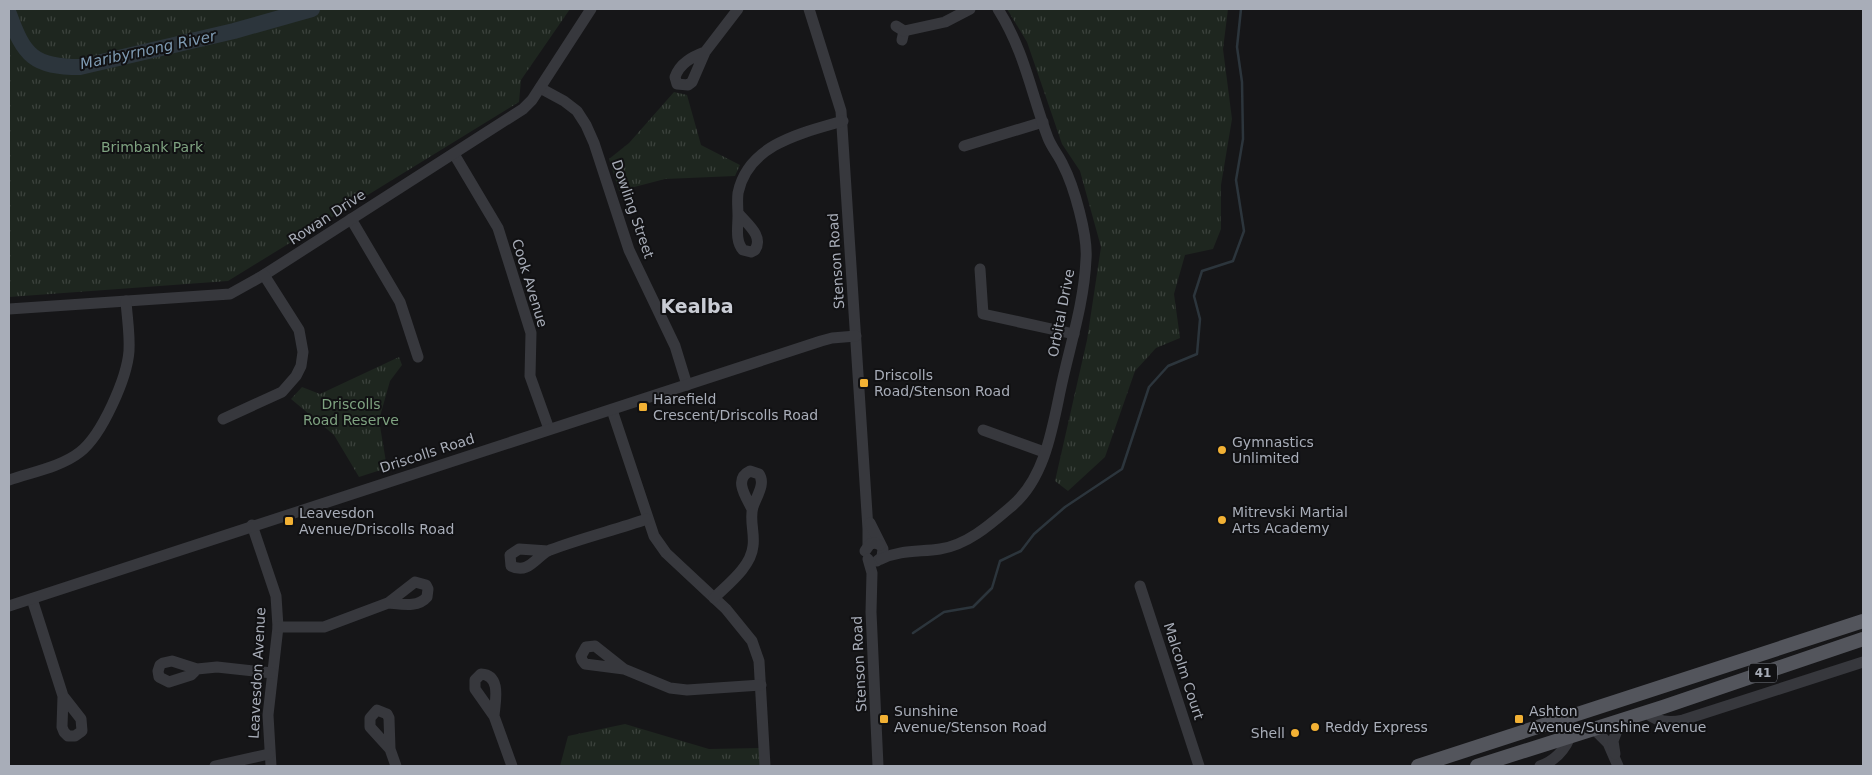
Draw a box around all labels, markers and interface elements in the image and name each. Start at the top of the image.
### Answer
water label: Maribyrnong River [78,27,218,73]
park label: Brimbank Park [101,139,204,155]
street label: Dowling Street [609,158,658,261]
street label: Rowan Drive [286,186,368,248]
street label: Stenson Road [825,212,847,310]
street label: Cook Avenue [509,237,551,329]
street label: Orbital Drive [1045,268,1077,358]
district label: Kealba [660,295,734,317]
place label: Driscolls Road/Stenson Road [874,367,1010,399]
marker: Driscolls Road/Stenson Road [858,377,870,389]
place label: Harefield Crescent/Driscolls Road [653,391,818,423]
park label: Driscolls Road Reserve [303,396,399,428]
marker: Harefield Crescent/Driscolls Road [637,401,649,413]
street label: Driscolls Road [378,430,476,476]
place label: Gymnastics Unlimited [1232,434,1314,466]
marker: Gymnastics Unlimited [1216,444,1228,456]
place label: Mitrevski Martial Arts Academy [1232,504,1348,536]
place label: Leavesdon Avenue/Driscolls Road [299,505,454,537]
marker: Mitrevski Martial Arts Academy [1216,514,1228,526]
marker: Leavesdon Avenue/Driscolls Road [283,515,295,527]
street label: Leavesdon Avenue [246,607,268,739]
street label: Stenson Road [848,616,870,712]
street label: Malcolm Court [1161,620,1207,722]
road number: 41 [1749,664,1777,682]
place label: Sunshine Avenue/Stenson Road [894,703,1047,735]
place label: Ashton Avenue/Sunshine Avenue [1529,703,1706,735]
marker: Sunshine Avenue/Stenson Road [878,713,890,725]
marker: Ashton Avenue/Sunshine Avenue [1513,713,1525,725]
place label: Reddy Express [1325,719,1428,735]
marker: Reddy Express [1309,721,1321,733]
place label: Shell [1251,725,1285,741]
marker: Shell [1289,727,1301,739]

